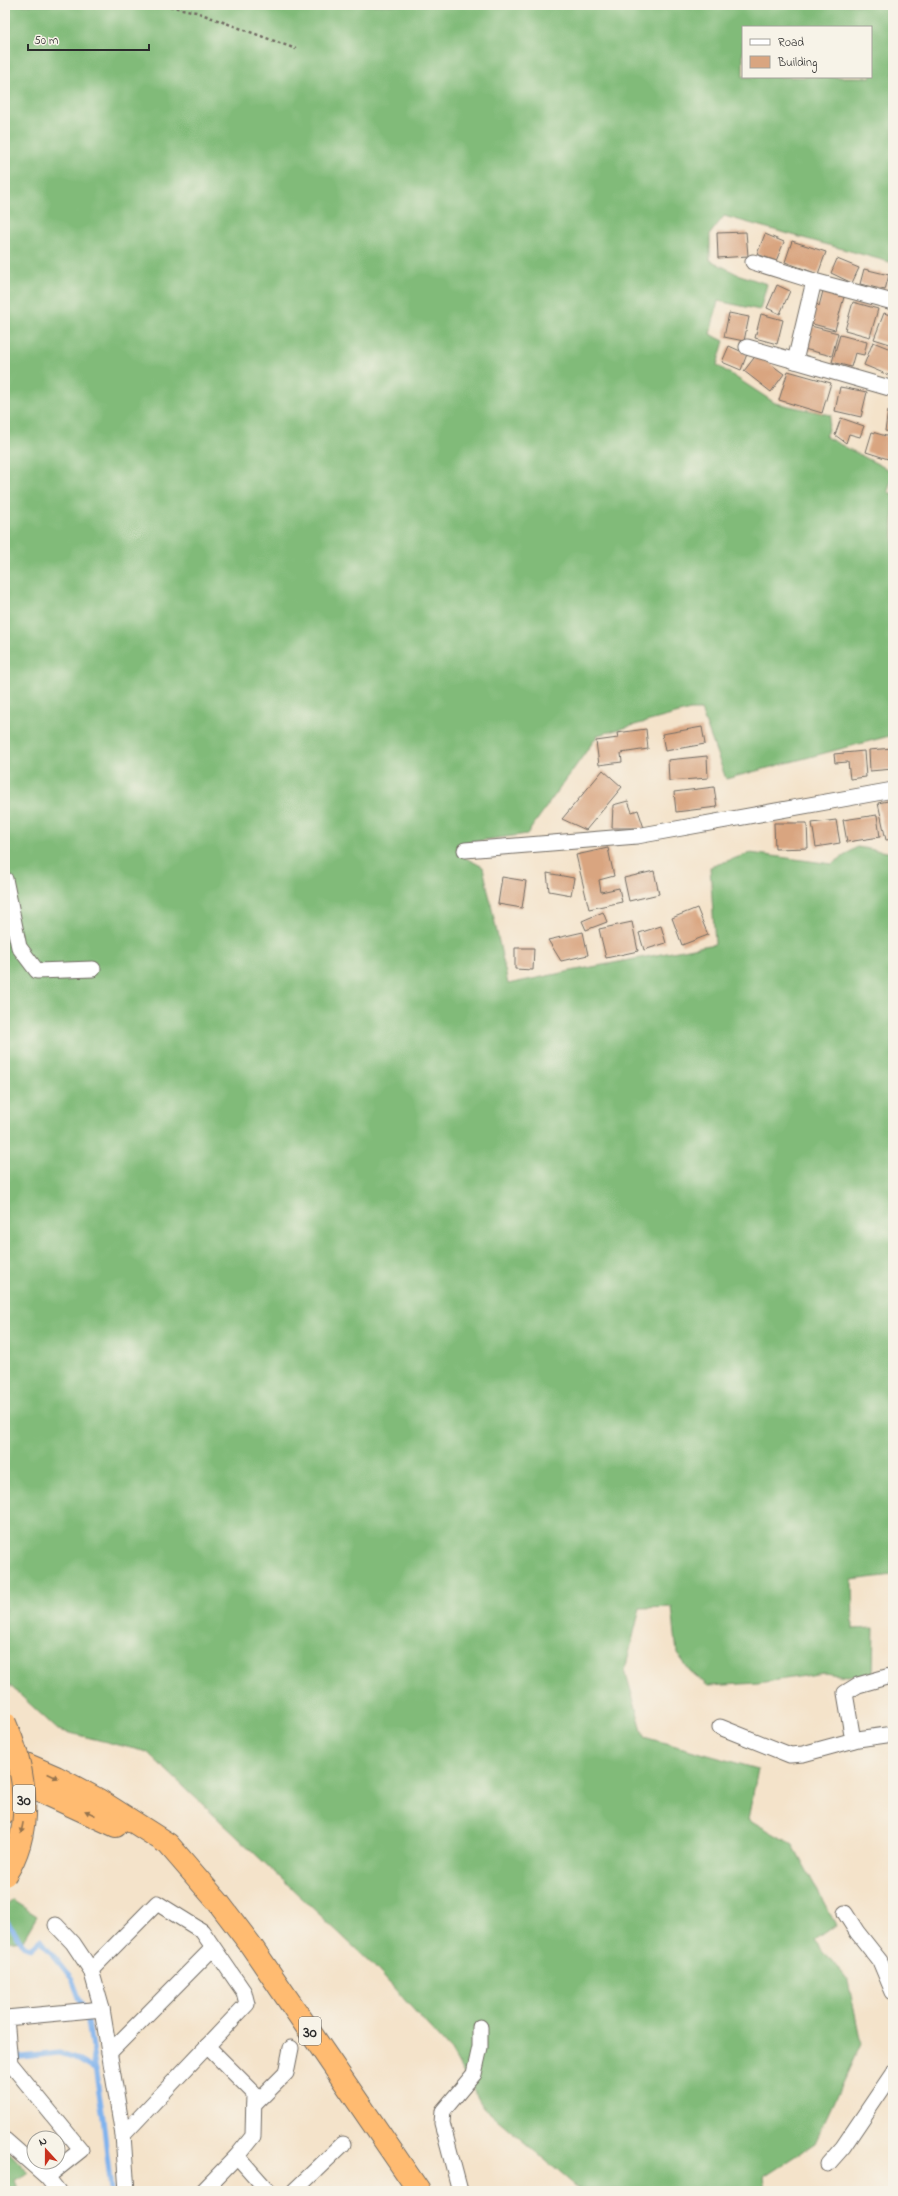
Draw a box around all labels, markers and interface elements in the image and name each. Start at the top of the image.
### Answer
scale bar [28,26,149,52]
legend [742,26,872,78]
text: 50 m [34,32,58,50]
text: Road [778,34,804,52]
text: Building [777,54,817,73]
one-way arrow [48,1773,59,1779]
road number: 30 [13,1785,35,1813]
one-way arrow [83,1809,95,1815]
one-way arrow [18,1822,24,1835]
road number: 30 [299,2017,321,2045]
north arrow [26,2130,66,2170]
text: N [36,2133,49,2150]

